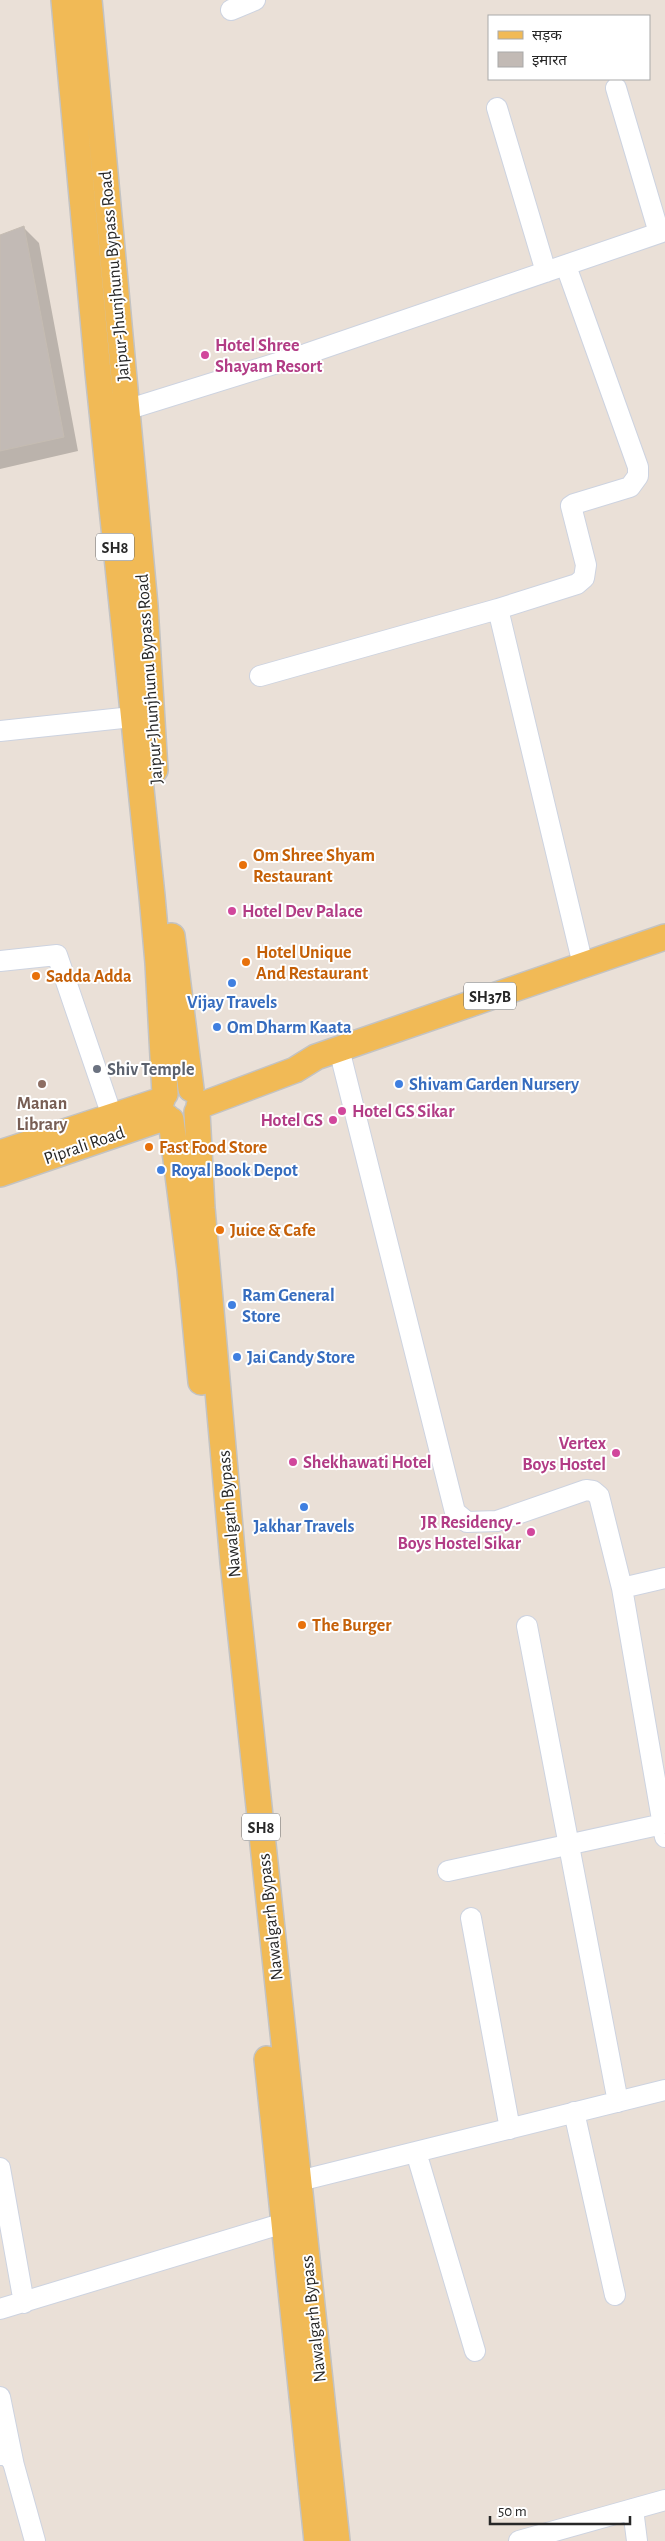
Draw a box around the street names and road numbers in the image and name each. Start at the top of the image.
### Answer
street label: Jaipur-Jhunjhunu Bypass Road [97,170,133,382]
road number: SH8 [96,534,134,560]
street label: Jaipur-Jhunjhunu Bypass Road [134,573,166,785]
road number: SH37B [464,982,516,1009]
street label: Piprali Road [42,1124,127,1168]
street label: Nawalgarh Bypass [215,1450,245,1578]
road number: SH8 [242,1814,280,1840]
street label: Nawalgarh Bypass [255,1852,287,1981]
street label: Nawalgarh Bypass [298,2254,330,2383]

